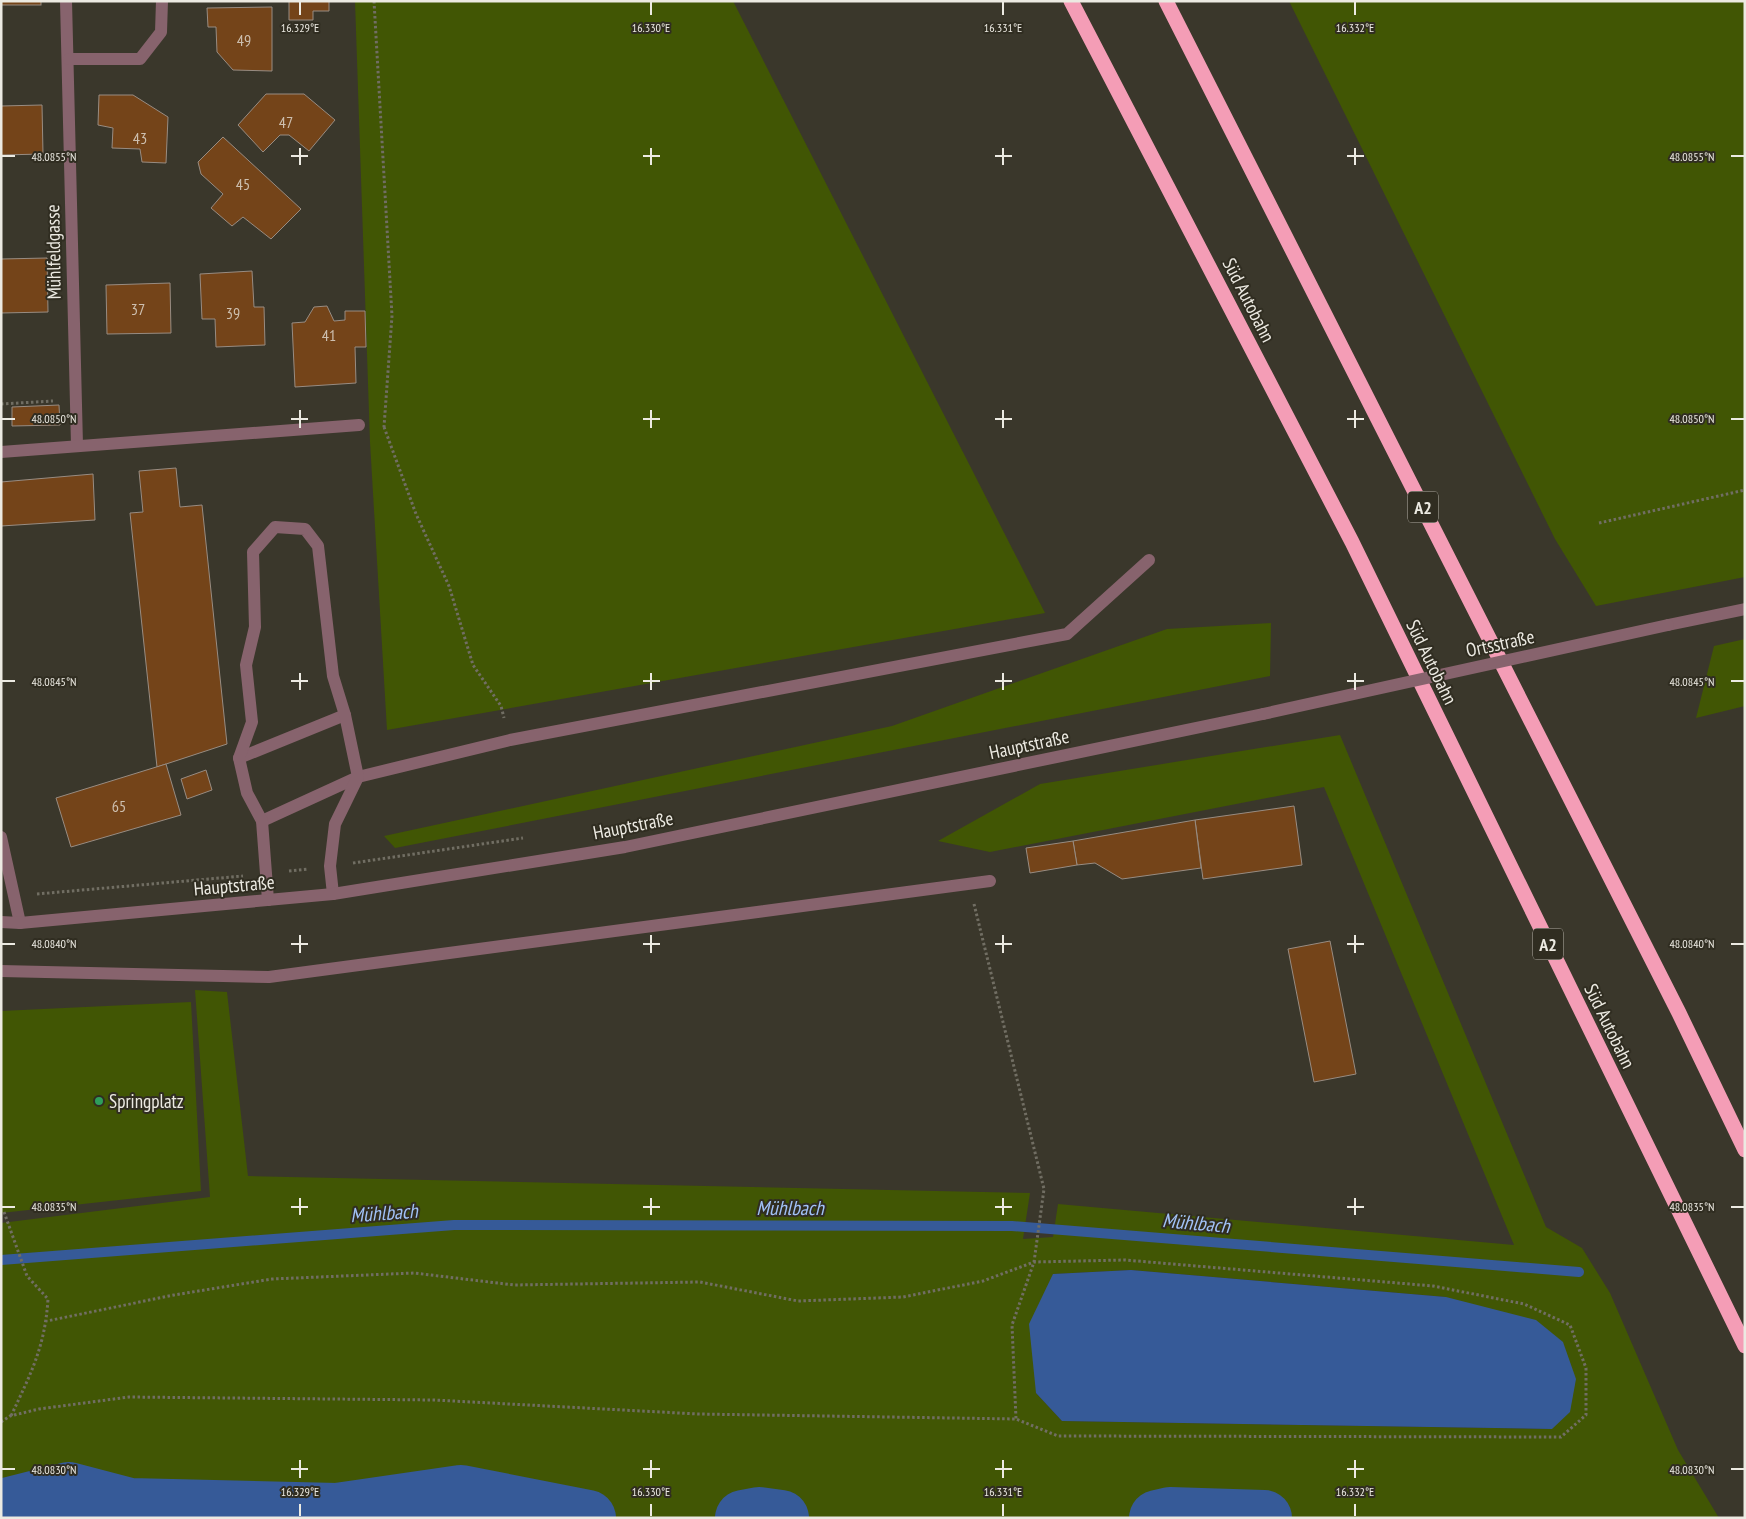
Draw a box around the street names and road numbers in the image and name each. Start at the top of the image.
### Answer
street label: Mühlfeldgasse [40,204,66,300]
street label: Süd Autobahn [1218,254,1280,346]
road number: A2 [1408,492,1438,522]
street label: Süd Autobahn [1401,616,1463,708]
street label: Ortsstraße [1464,624,1537,662]
street label: Hauptstraße [987,724,1071,764]
street label: Hauptstraße [591,805,675,845]
street label: Hauptstraße [193,869,276,900]
road number: A2 [1533,929,1563,960]
street label: Süd Autobahn [1579,980,1641,1072]

